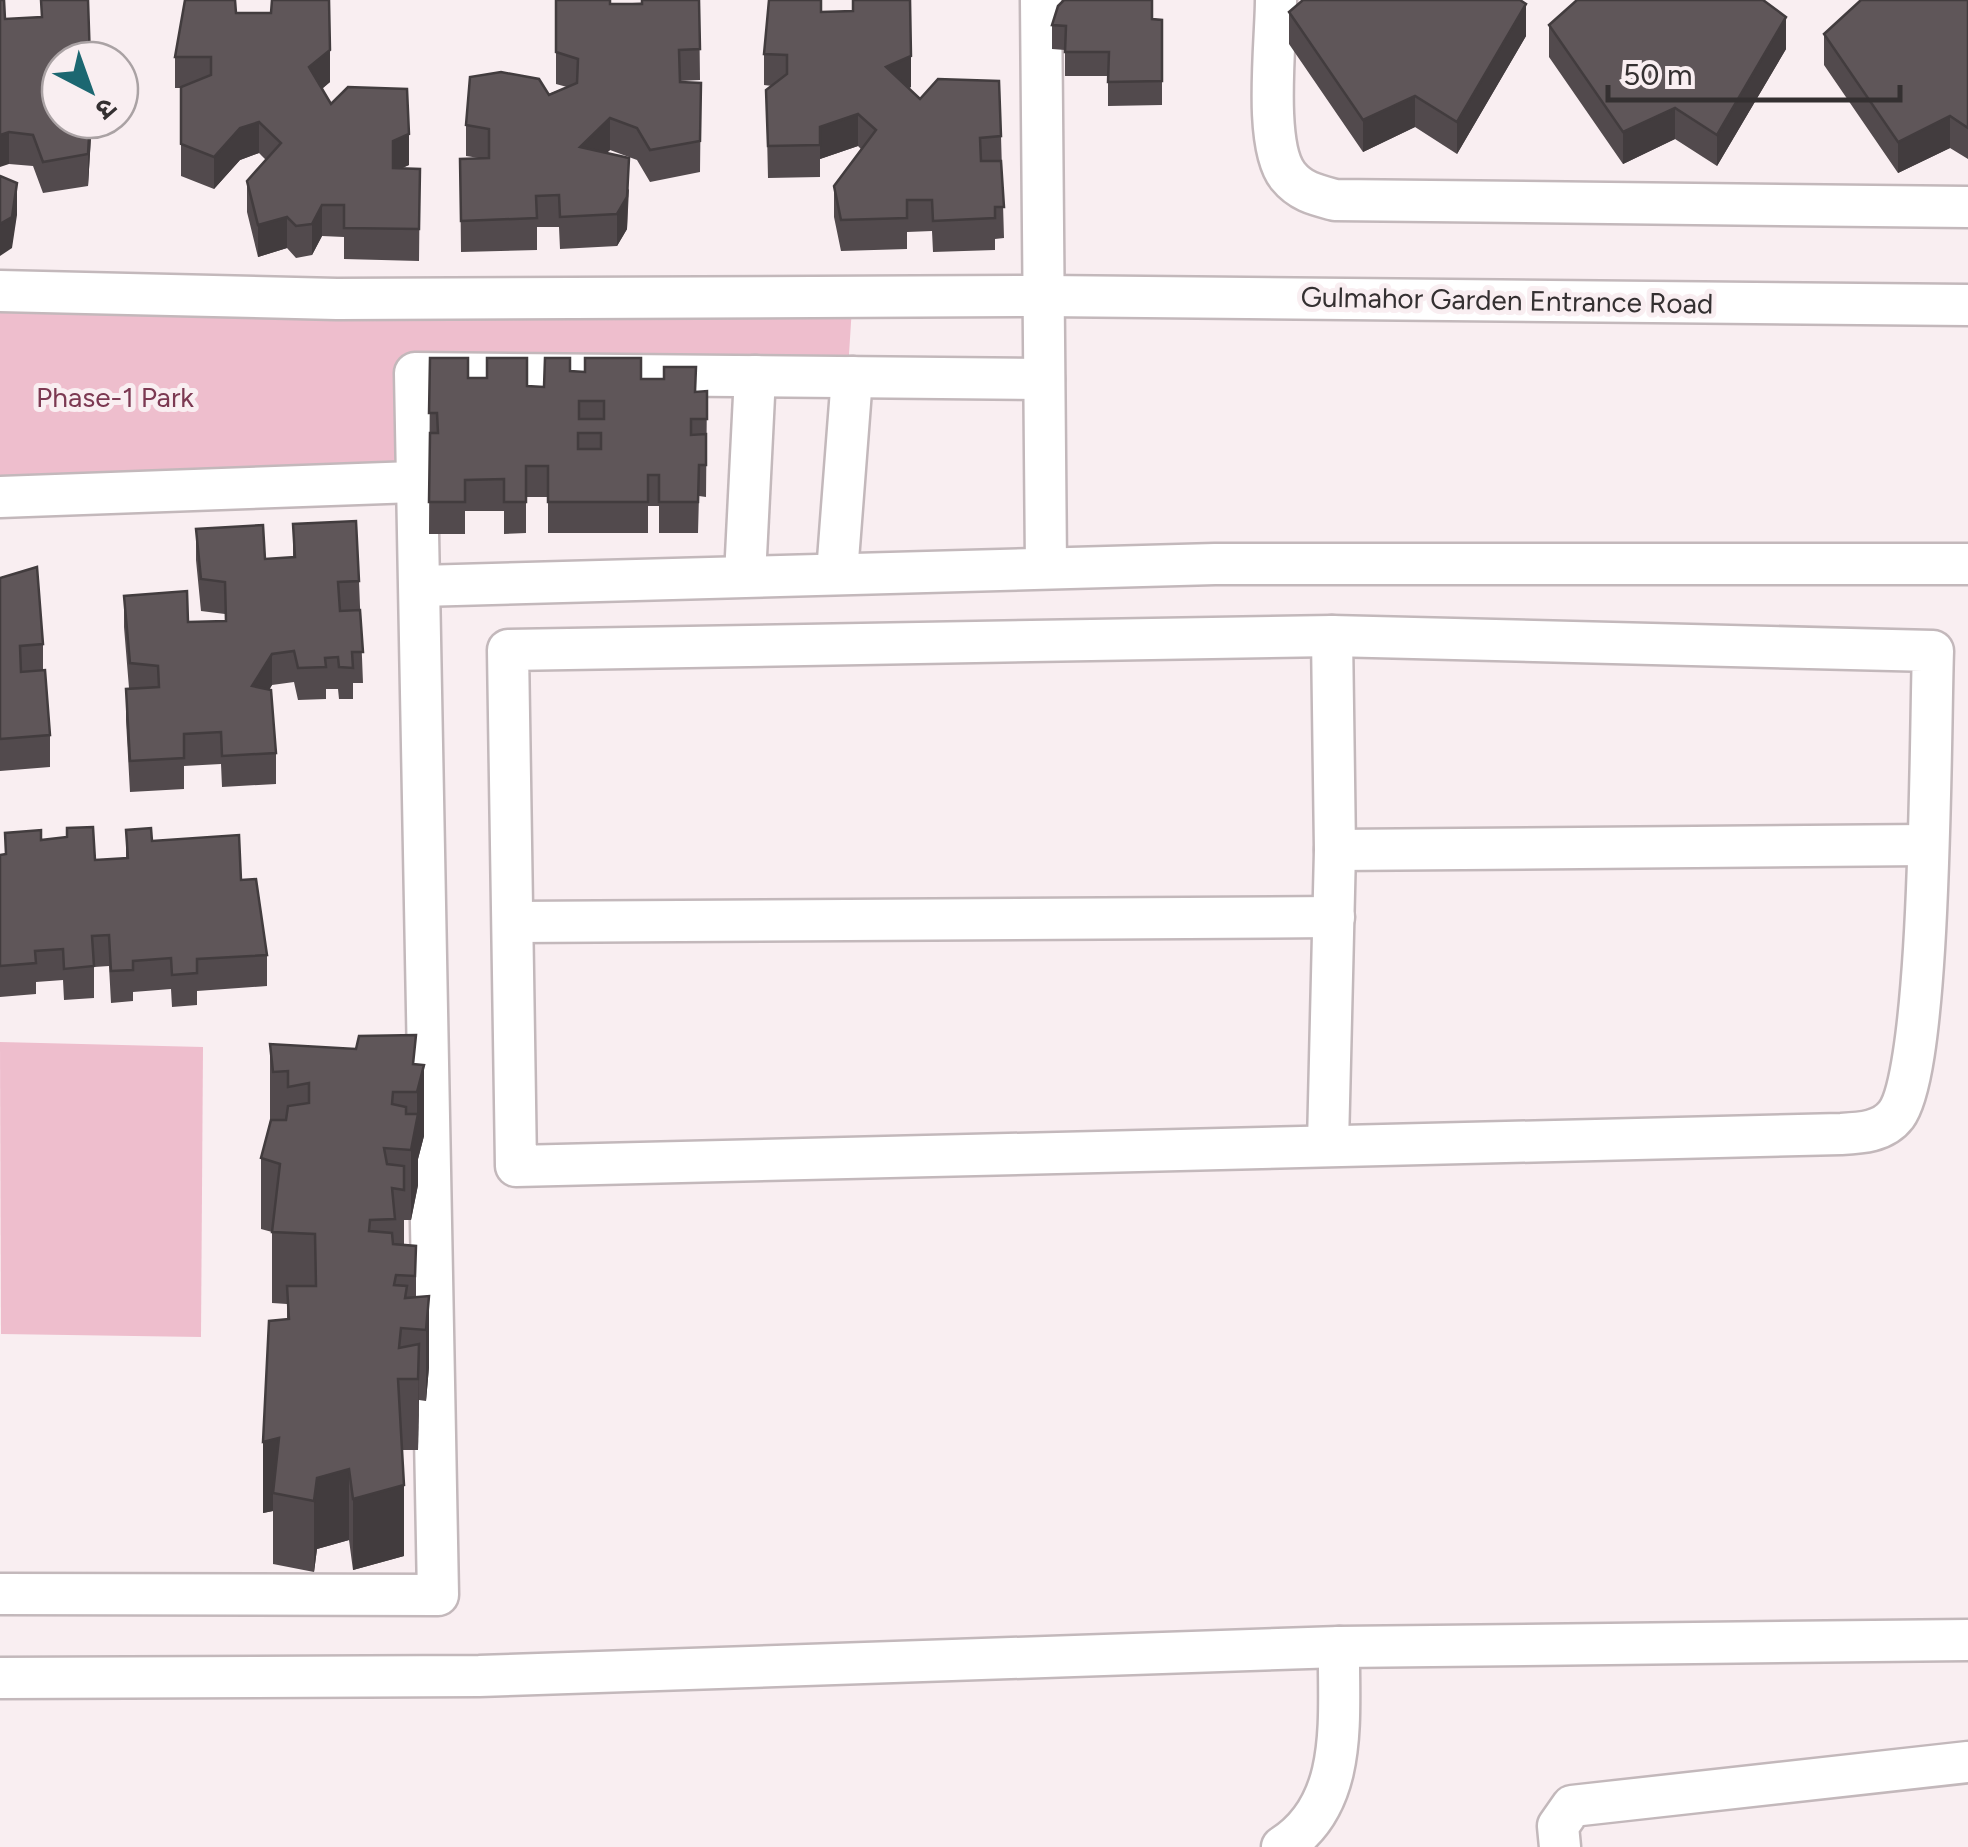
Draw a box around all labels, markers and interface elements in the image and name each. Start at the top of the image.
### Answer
north arrow [40,40,140,140]
scale bar [1608,40,1900,102]
text: 50 m [1623,56,1692,93]
text: उ [89,91,124,127]
street label: Gulmahor Garden Entrance Road [1300,279,1714,321]
park label: Phase-1 Park [36,380,194,414]

